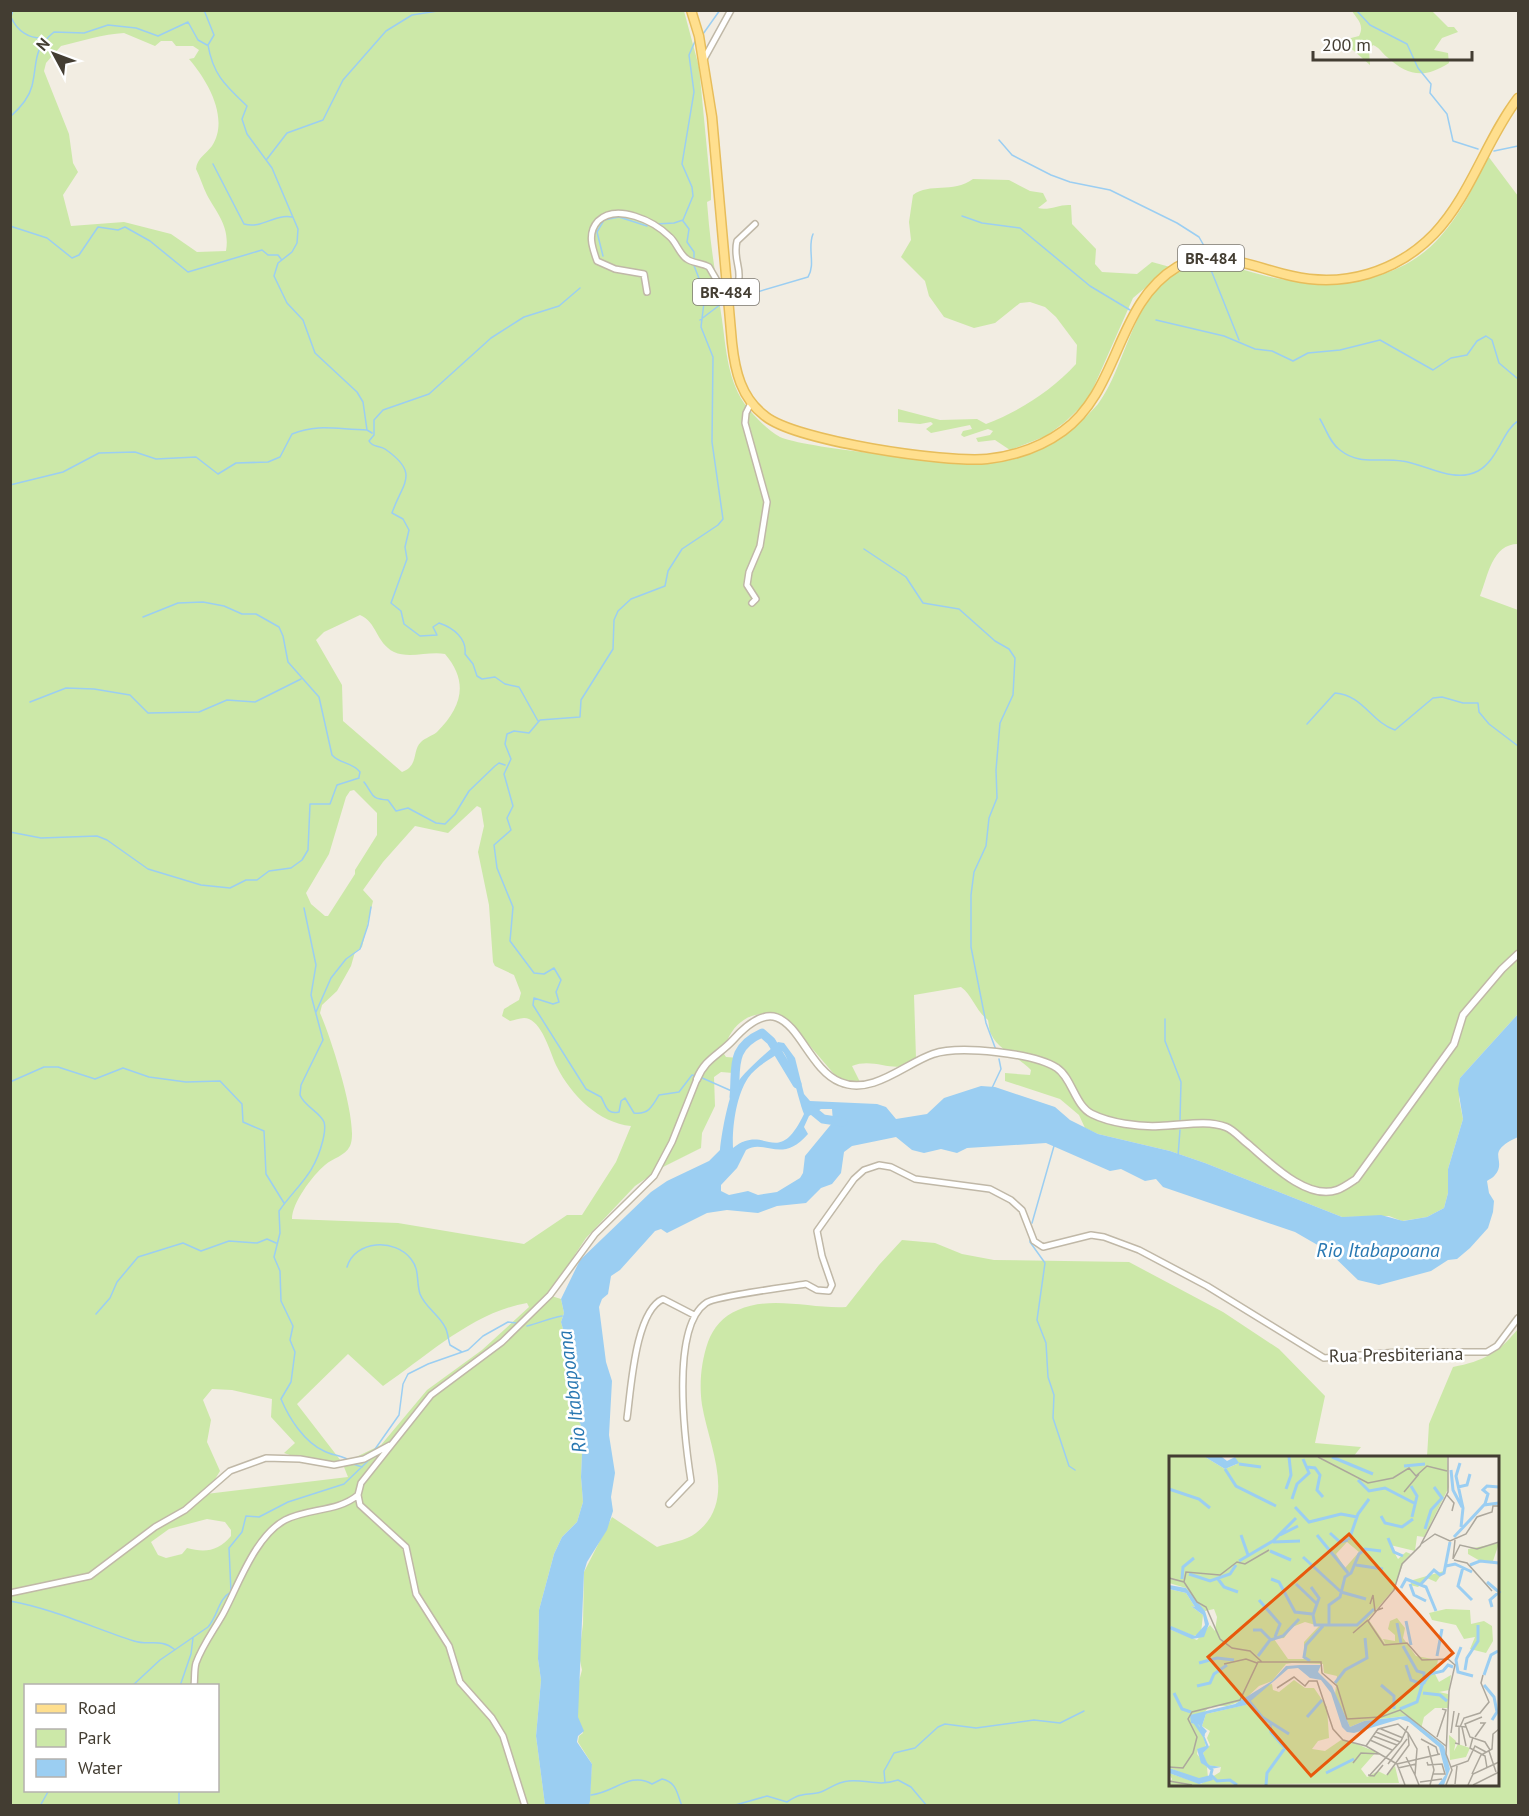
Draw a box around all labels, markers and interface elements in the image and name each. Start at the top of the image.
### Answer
north arrow [24,24,84,84]
scale bar [1313,24,1472,62]
text: 200 m [1322,33,1371,56]
text: N [32,34,54,55]
road number: BR-484 [1178,245,1244,271]
road number: BR-484 [693,279,759,305]
water label: Rio Itabapoana [1316,1237,1440,1263]
water label: Rio Itabapoana [552,1329,592,1455]
street label: Rua Presbiteriana [1329,1342,1463,1367]
inset map [1169,1456,1499,1786]
legend [24,1684,219,1792]
text: Road [78,1696,116,1719]
text: Park [78,1726,111,1749]
text: Water [78,1756,122,1779]

